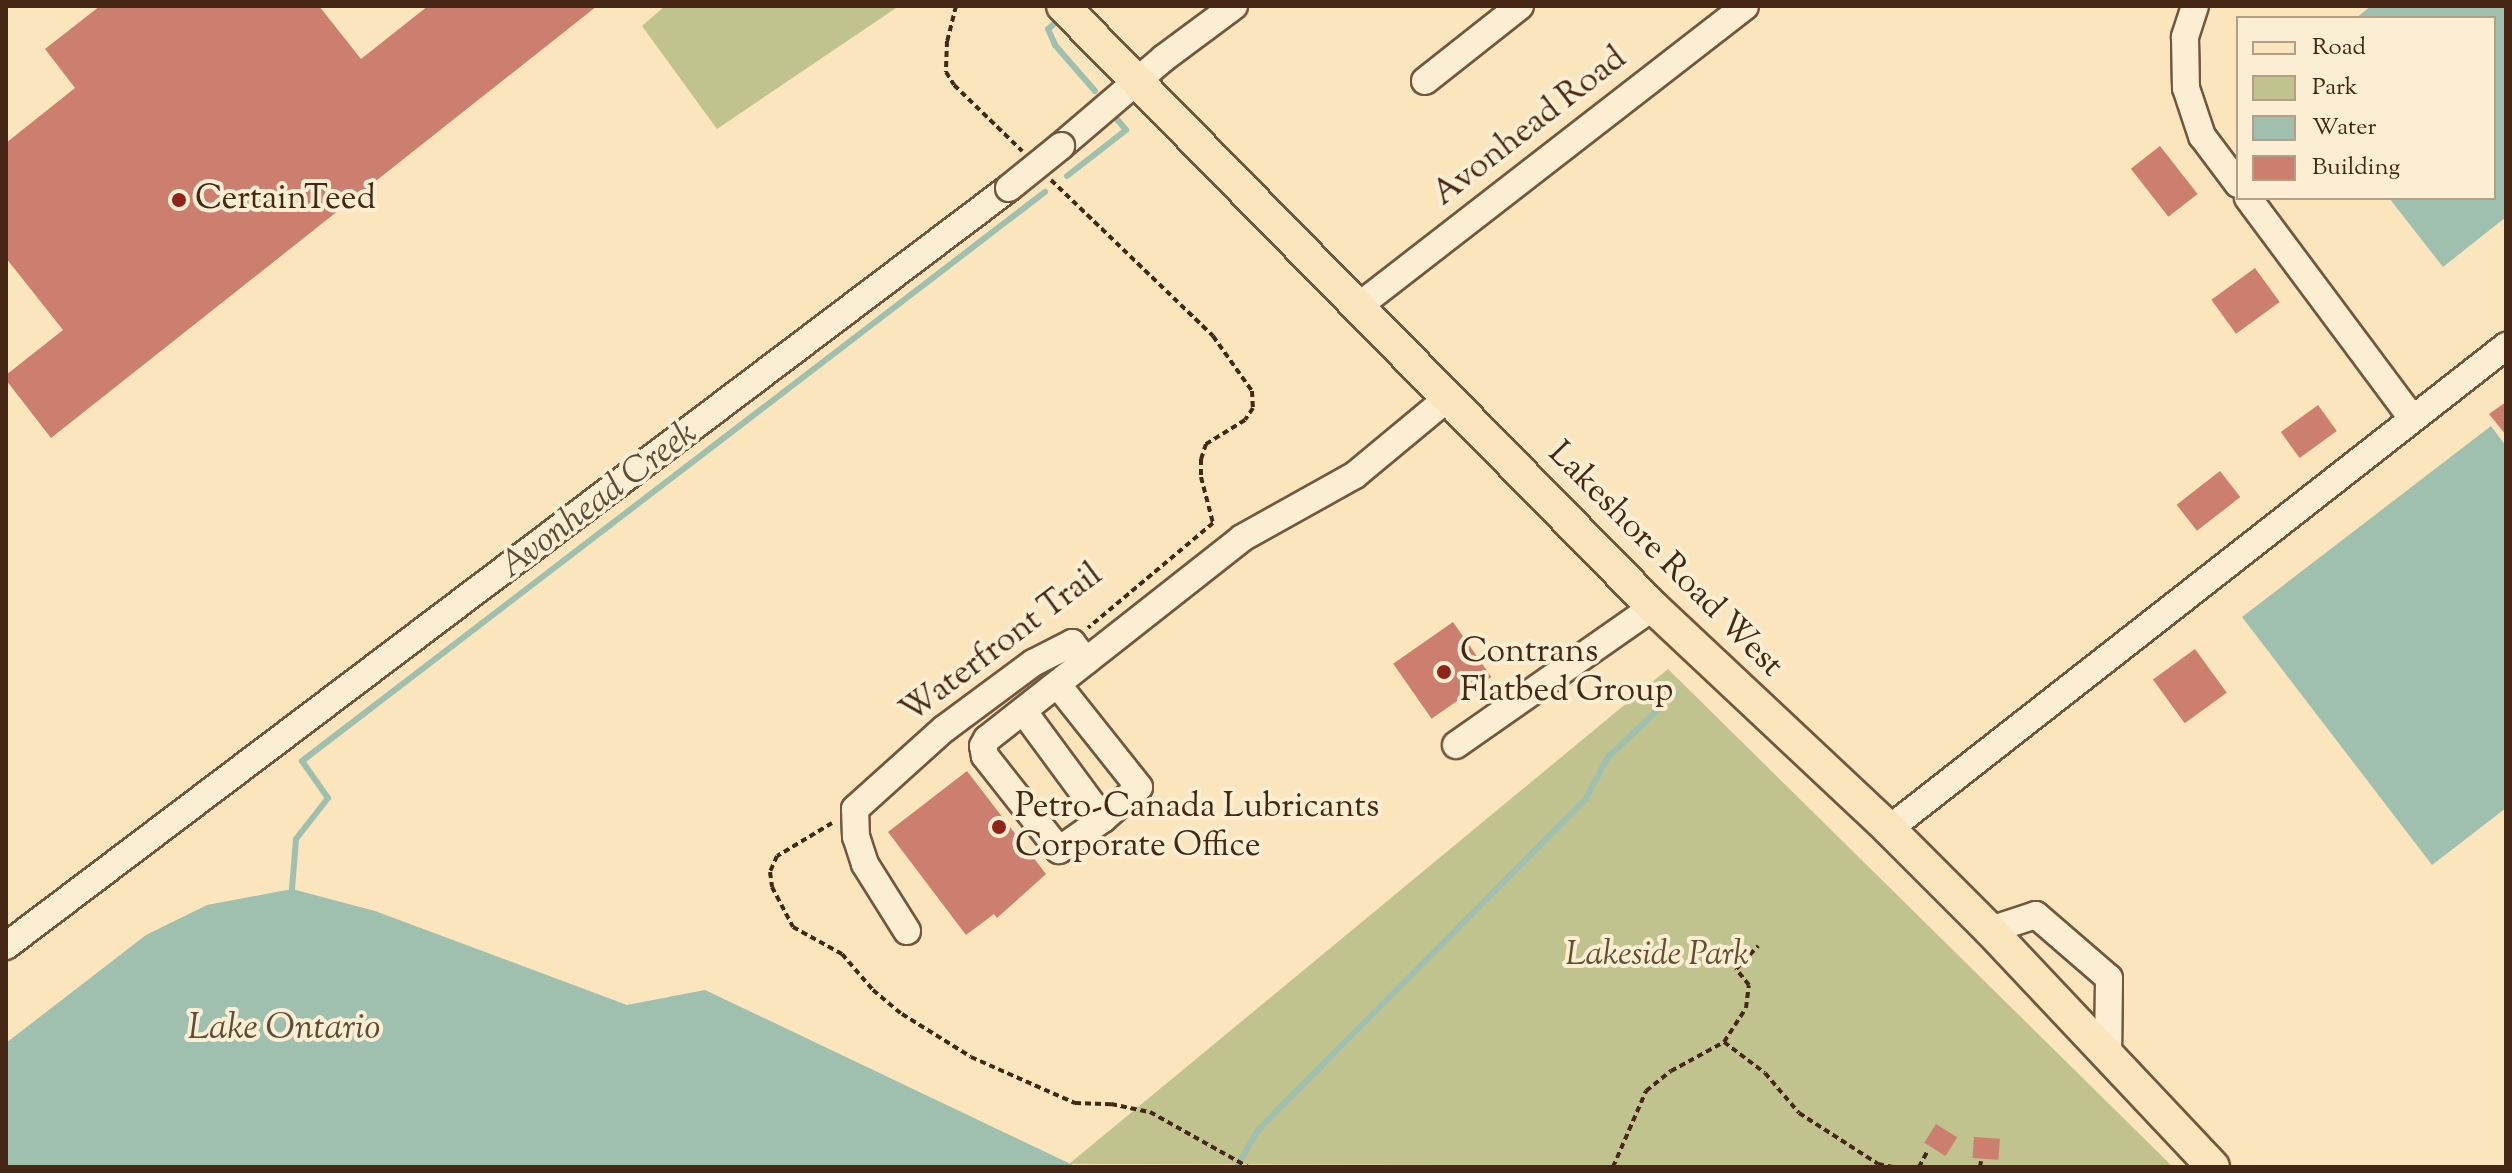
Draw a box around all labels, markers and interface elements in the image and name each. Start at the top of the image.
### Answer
legend [2236,16,2496,200]
text: Road [2312,31,2366,65]
street label: Avonhead Road [1425,39,1635,215]
text: Park [2312,71,2358,105]
text: Water [2312,111,2376,145]
text: Building [2312,151,2400,185]
place label: CertainTeed [195,180,376,220]
marker: CertainTeed [170,191,188,209]
water label: Avonhead Creek [492,413,706,589]
street label: Lakeshore Road West [1539,434,1791,686]
street label: Waterfront Trail [893,555,1111,733]
place label: Contrans Flatbed Group [1460,632,1673,712]
marker: Contrans Flatbed Group [1435,663,1453,681]
place label: Petro-Canada Lubricants Corporate Office [1015,787,1379,866]
marker: Petro-Canada Lubricants Corporate Office [990,818,1008,836]
park label: Lakeside Park [1565,936,1749,976]
water label: Lake Ontario [188,1008,380,1052]

